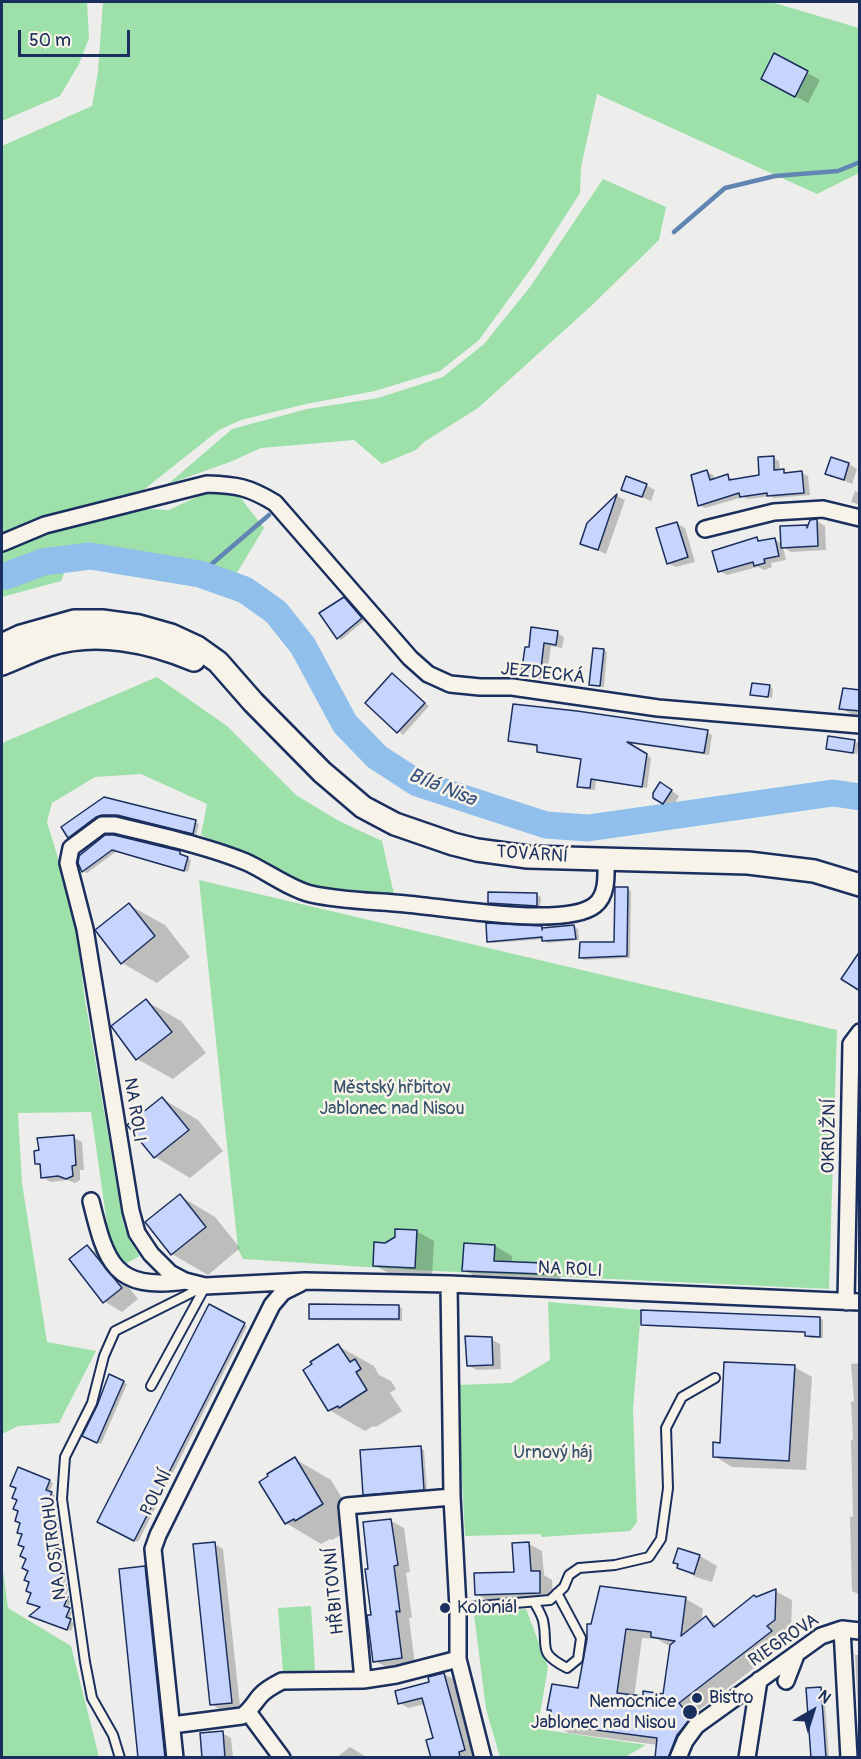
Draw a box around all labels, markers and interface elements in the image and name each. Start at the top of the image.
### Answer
scale bar [21,18,134,56]
text: 50 m [29,29,71,52]
street label: JEZDECKÁ [500,659,586,689]
water label: Bílá Nisa [405,764,479,812]
street label: TOVÁRNÍ [495,842,569,868]
street label: NA ROLI [118,1076,150,1144]
park label: Městský hřbitov Jablonec nad Nisou [319,1077,465,1120]
street label: OKRUŽNÍ [819,1098,841,1174]
street label: NA ROLI [537,1258,603,1282]
park label: Urnový háj [513,1442,593,1464]
street label: POLNÍ [137,1466,177,1520]
street label: NA OSTROHU [38,1495,72,1601]
street label: HŘBITOVNÍ [320,1546,350,1636]
place label: Koloniál [457,1597,517,1619]
marker: Koloniál [438,1601,452,1615]
street label: RIEGROVA [745,1610,823,1672]
north arrow [783,1681,843,1741]
text: N [814,1686,835,1708]
place label: Bistro [709,1687,753,1709]
place label: Nemocnice Jablonec nad Nisou [531,1691,676,1734]
marker: Bistro [690,1691,704,1705]
marker: Nemocnice Jablonec nad Nisou [681,1703,699,1721]

